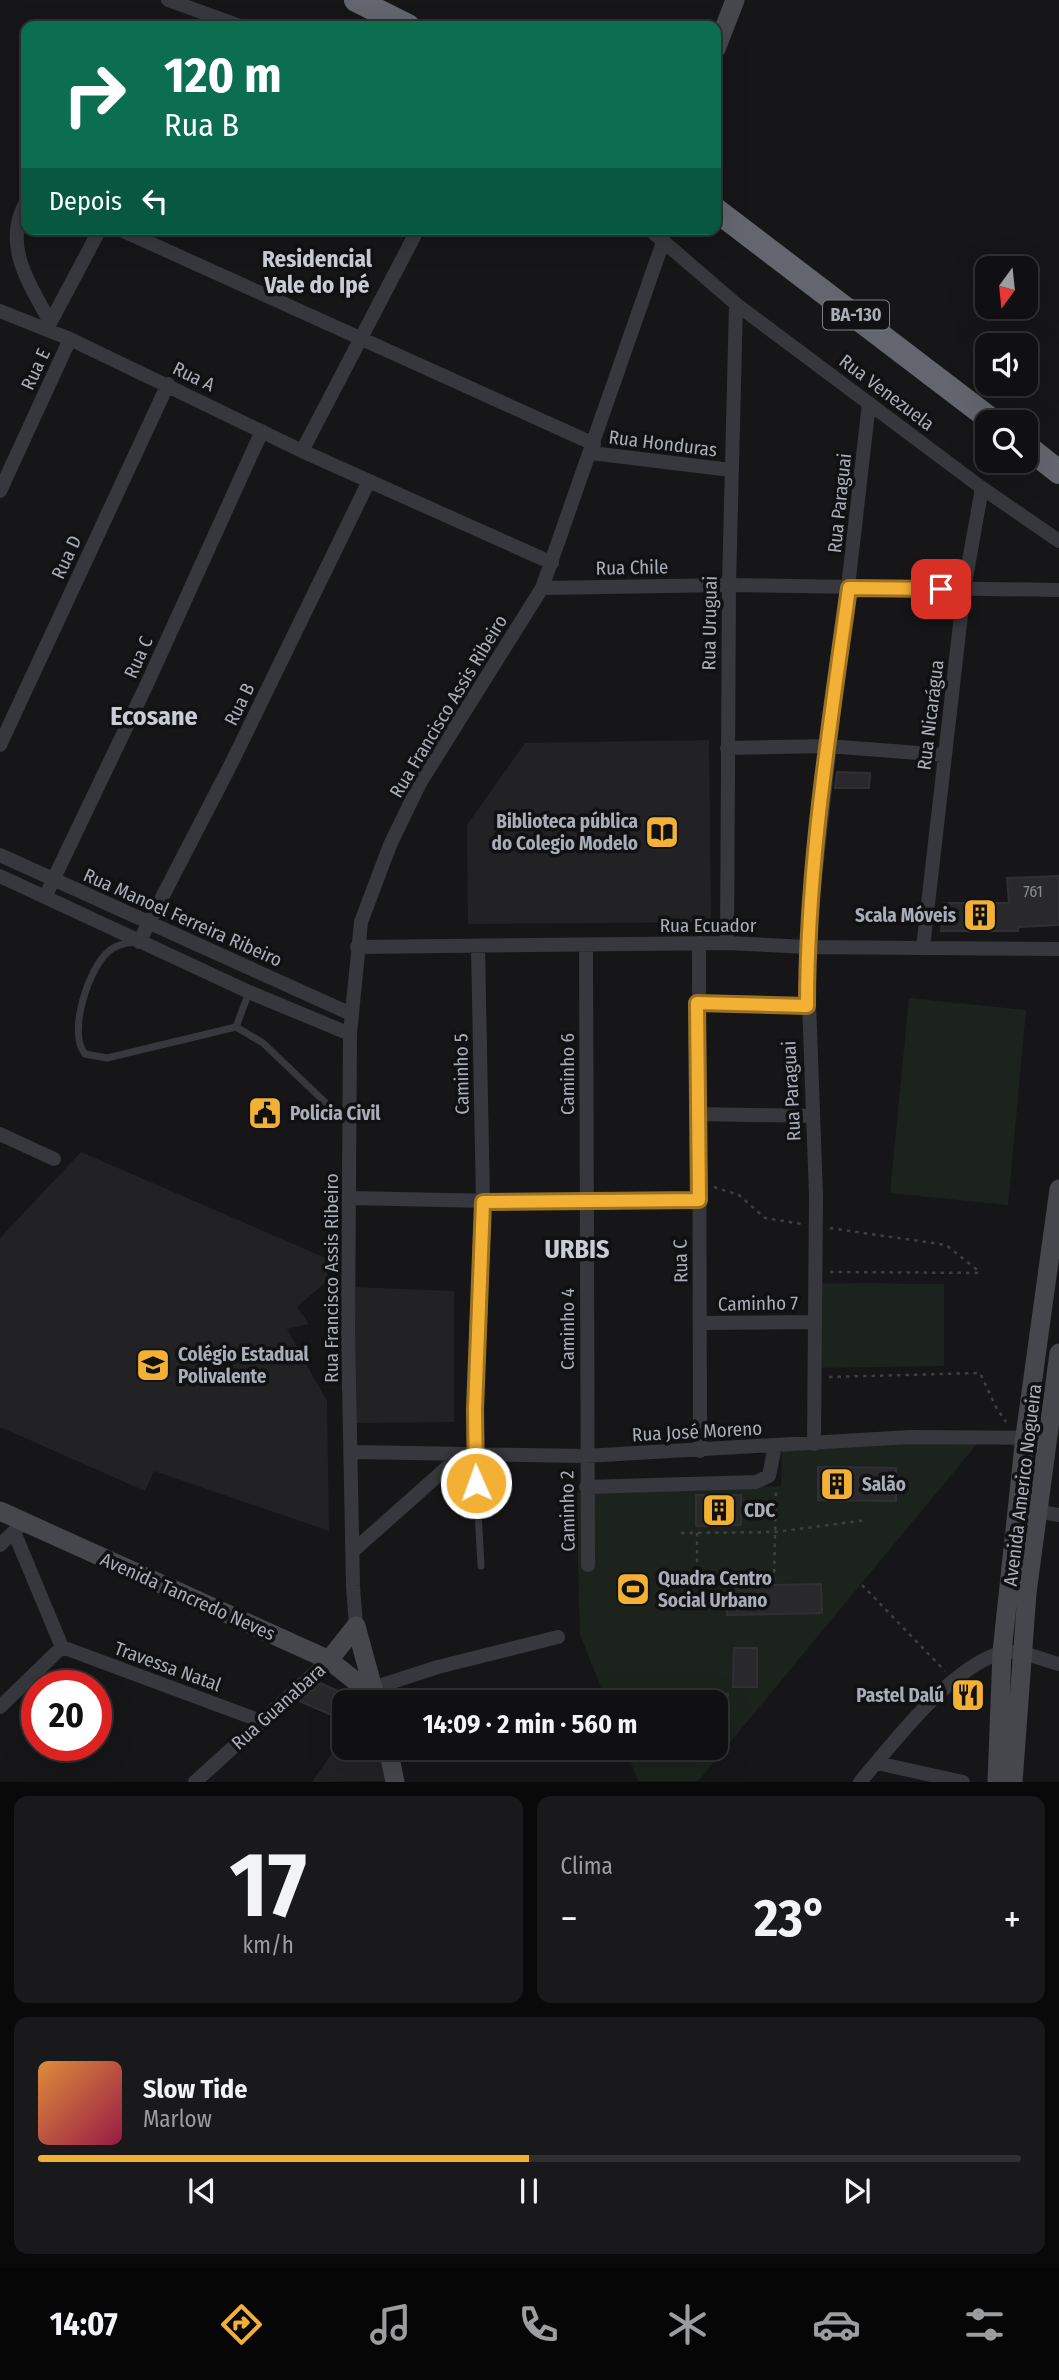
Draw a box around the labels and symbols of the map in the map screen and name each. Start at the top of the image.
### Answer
district label: Residencial Vale do Ipé [262,245,373,299]
north arrow [975,256,1038,318]
road number: BA-130 [823,300,889,330]
street label: Rua E [16,345,55,394]
street label: Rua Venezuela [835,349,939,436]
street label: Rua A [169,356,219,396]
street label: Rua Honduras [607,425,718,462]
street label: Rua Paraguai [823,452,856,554]
street label: Rua D [46,532,86,583]
street label: Rua Chile [595,555,669,580]
pin [911,559,971,619]
street label: Rua Uruguai [697,576,722,670]
street label: Rua Francisco Assis Ribeiro [385,611,512,802]
street label: Rua C [119,632,158,682]
street label: Rua Nicarágua [912,659,949,771]
street label: Rua B [219,679,260,729]
district label: Ecosane [110,701,198,732]
place label: Biblioteca pública do Colegio Modelo [492,810,638,855]
library icon: Biblioteca pública do Colegio Modelo [643,813,681,851]
street label: Rua Manoel Ferreira Ribeiro [80,863,286,972]
house number: 761 [1023,882,1043,901]
building icon: Scala Móveis [961,896,999,934]
place label: Scala Móveis [855,904,957,927]
street label: Rua Ecuador [660,914,757,937]
street label: Caminho 5 [449,1033,474,1115]
street label: Caminho 6 [556,1033,579,1115]
street label: Rua Paraguai [777,1040,806,1142]
public building icon: Policia Civil [246,1094,284,1132]
place label: Policia Civil [290,1102,381,1125]
street label: Rua Francisco Assis Ribeiro [320,1173,343,1383]
district label: URBIS [545,1234,609,1265]
street label: Rua C [669,1239,692,1283]
street label: Caminho 4 [556,1288,579,1370]
street label: Caminho 7 [718,1291,799,1316]
place label: Colégio Estadual Polivalente [178,1343,310,1388]
school or university icon: Colégio Estadual Polivalente [134,1346,172,1384]
street label: Avenida Americo Nogueira [999,1382,1046,1588]
street label: Rua José Moreno [631,1417,763,1446]
position arrow [439,1446,513,1520]
building icon: Salão [818,1465,856,1503]
street label: Caminho 2 [555,1470,580,1552]
place label: Salão [862,1473,906,1496]
building icon: CDC [700,1491,738,1529]
place label: CDC [744,1499,775,1522]
street label: Avenida Tancredo Neves [97,1548,279,1645]
place label: Quadra Centro Social Urbano [658,1567,772,1612]
sports icon: Quadra Centro Social Urbano [614,1570,652,1608]
street label: Travessa Natal [111,1637,224,1696]
street label: Rua Guanabara [227,1658,330,1754]
speed limit sign: 20 [21,1670,112,1761]
restaurant icon: Pastel Dalú [949,1676,987,1714]
place label: Pastel Dalú [856,1684,944,1707]

